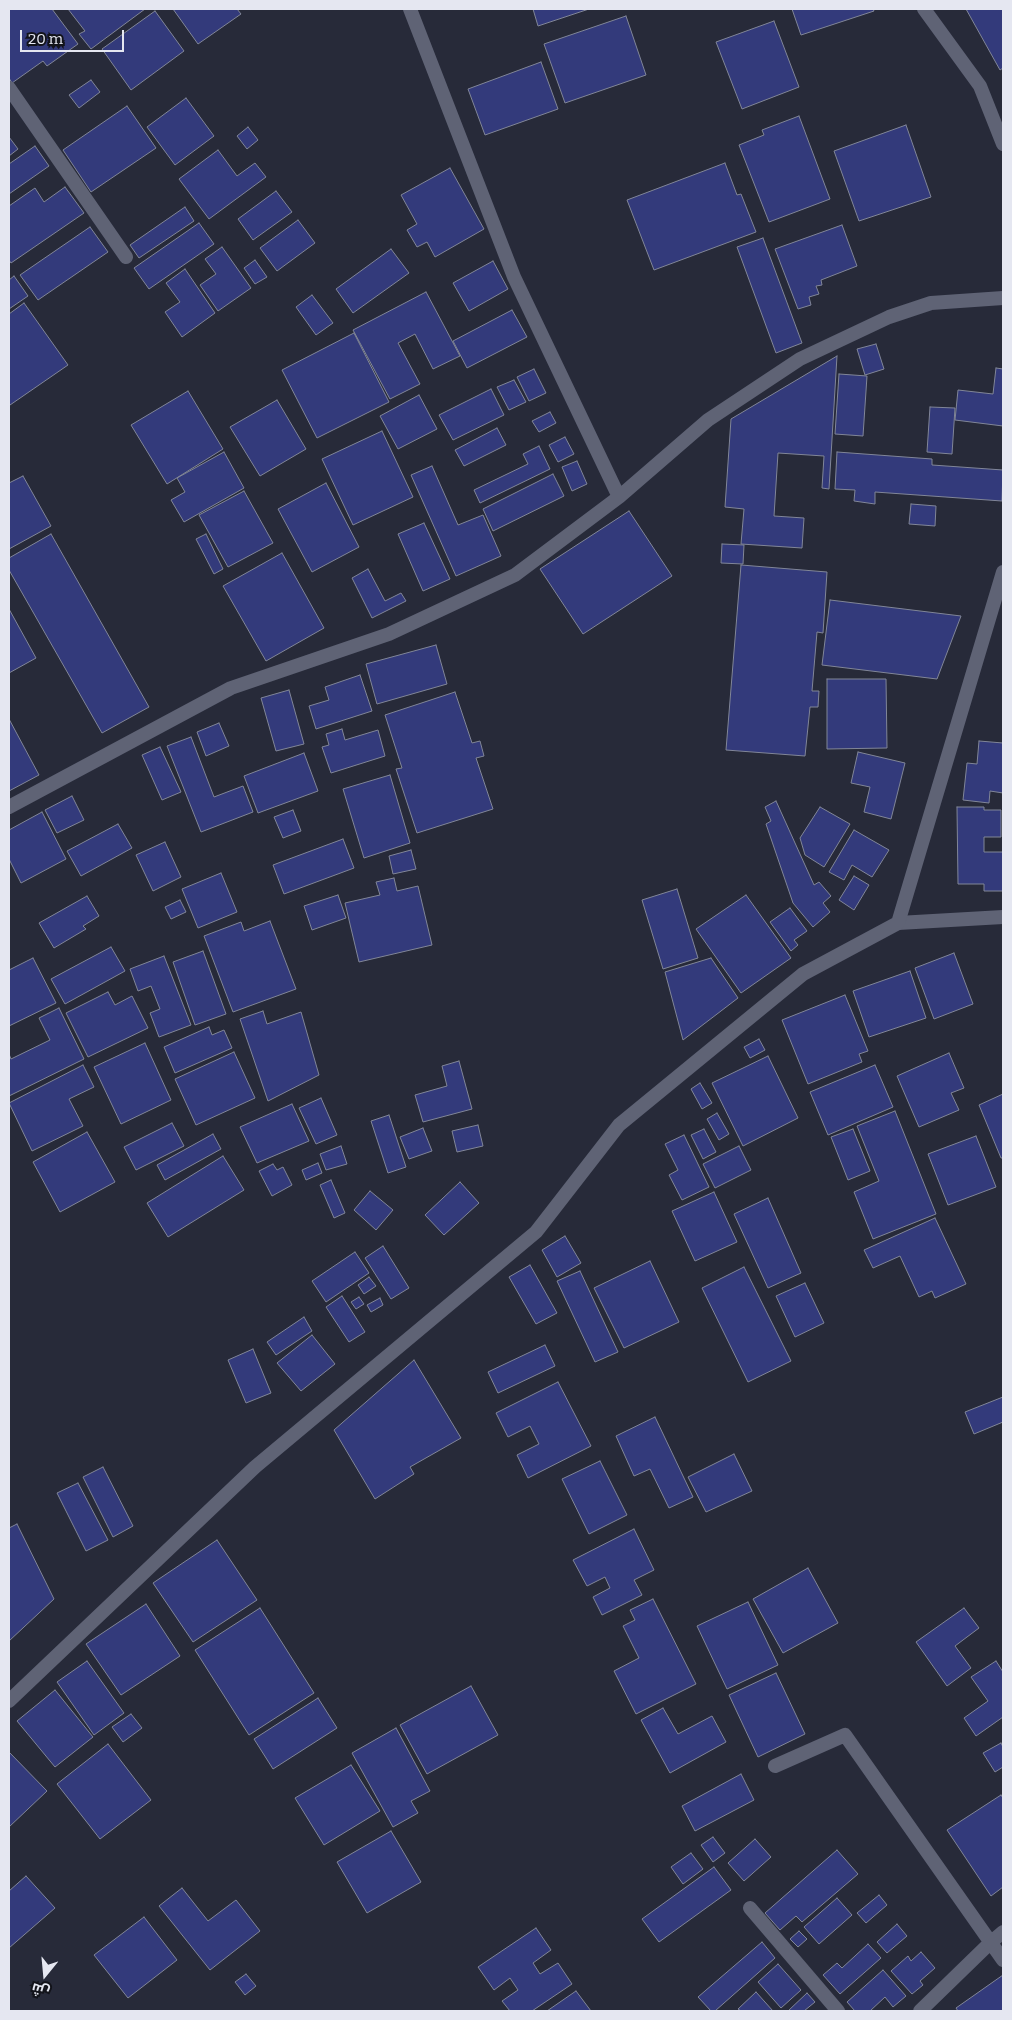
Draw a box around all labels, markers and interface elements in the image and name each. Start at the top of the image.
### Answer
scale bar [22,20,126,52]
text: 20 m [28,30,63,48]
north arrow [20,1950,70,2000]
text: ش [29,1979,52,2001]

